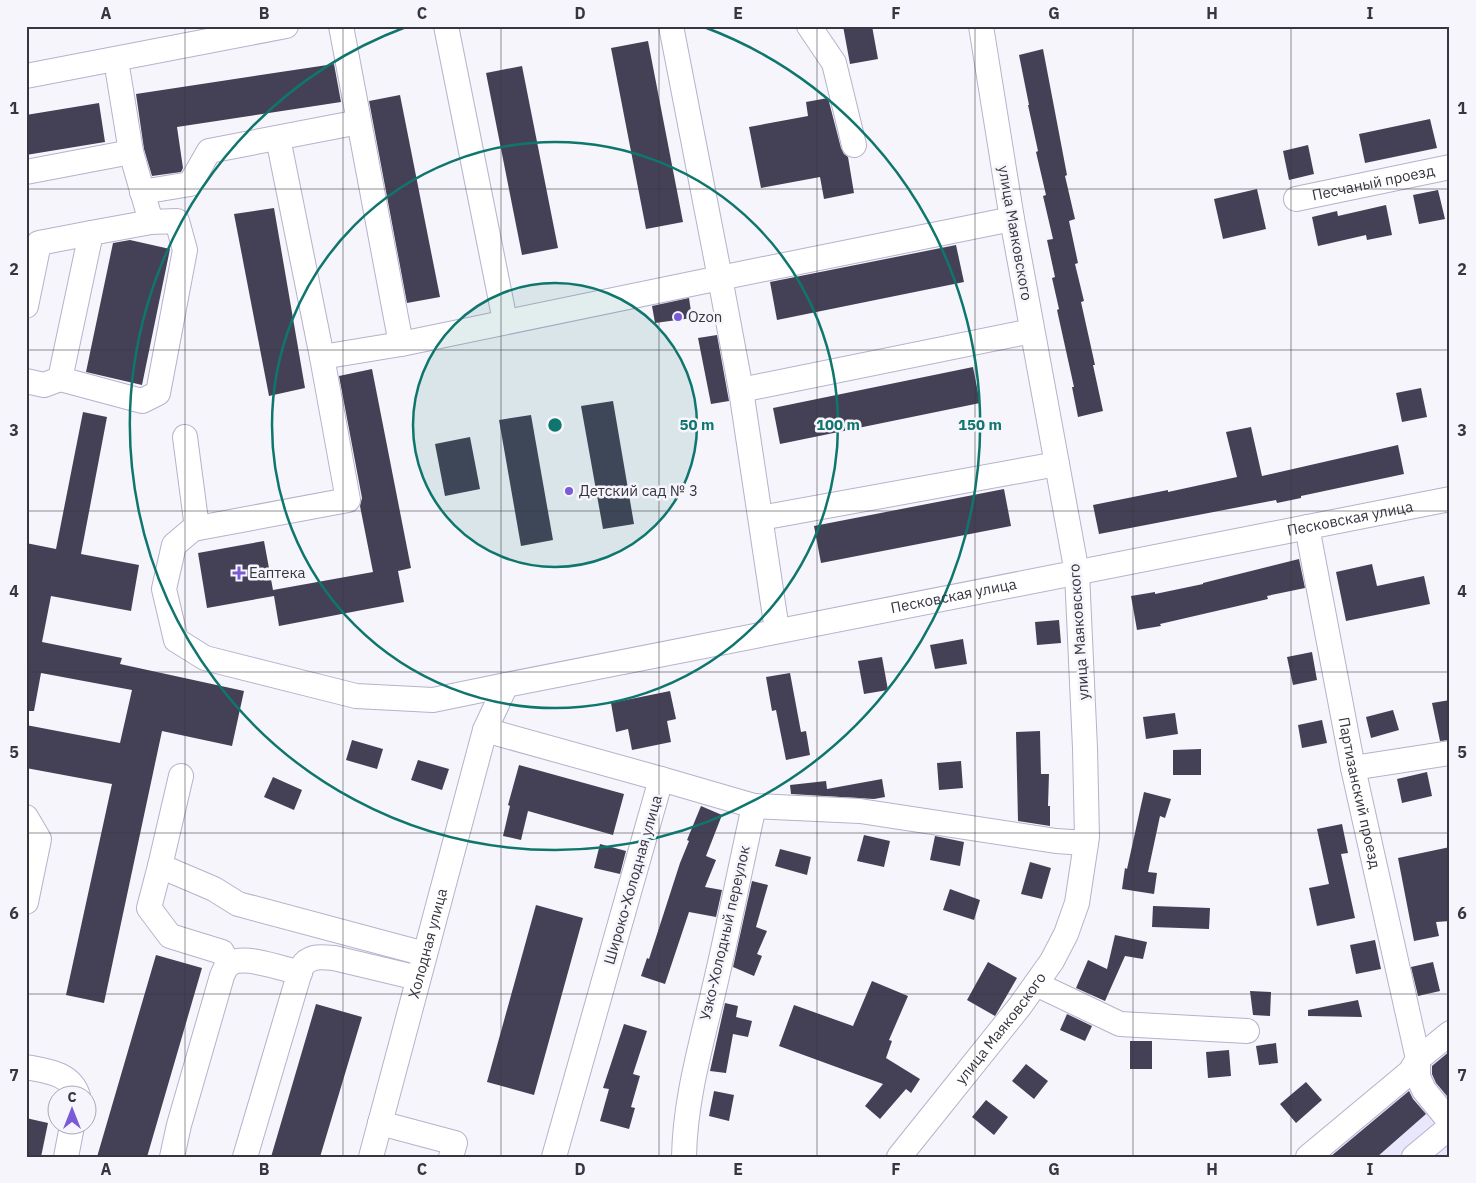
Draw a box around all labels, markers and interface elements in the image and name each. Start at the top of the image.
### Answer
text: A [101,3,112,23]
text: B [259,3,270,23]
text: C [417,3,427,23]
text: D [574,3,586,23]
text: E [733,3,743,23]
text: F [891,3,901,23]
text: G [1048,3,1060,23]
text: H [1206,3,1218,23]
text: I [1367,3,1374,23]
text: 1 [9,98,19,118]
text: 1 [1457,98,1467,118]
street label: Песчаный проезд [1310,160,1436,204]
street label: улица Маяковского [994,164,1037,302]
text: 2 [9,259,19,279]
text: 2 [1457,259,1467,279]
place label: Ozon [688,307,722,326]
marker: Ozon [672,311,684,323]
text: 50 m [680,415,714,434]
text: 100 m [816,415,860,434]
text: 150 m [958,415,1002,434]
centre of rings [546,416,564,434]
text: 3 [9,420,19,440]
text: 3 [1457,420,1467,440]
place label: Детский сад № 3 [579,481,698,500]
marker: Детский сад № 3 [563,485,575,497]
street label: Песковская улица [1285,496,1415,540]
place label: Еаптека [249,563,306,582]
street label: улица Маяковского [1064,563,1093,701]
marker: Еаптека [233,567,245,579]
street label: Песковская улица [889,574,1018,617]
text: 4 [9,581,19,601]
text: 4 [1457,581,1467,601]
street label: Партизанский проезд [1334,715,1385,870]
text: 5 [9,742,19,762]
text: 5 [1457,742,1467,762]
street label: Широко-Холодная улица [599,793,666,967]
street label: Узко-Холодный переулок [695,844,754,1022]
street label: Холодная улица [404,886,451,1000]
text: 6 [9,903,19,923]
text: 6 [1457,903,1467,923]
street label: улица Маяковского [951,969,1050,1088]
text: 7 [9,1065,19,1085]
text: 7 [1457,1065,1467,1085]
north arrow [48,1086,98,1136]
text: С [67,1088,77,1106]
text: A [101,1159,112,1179]
text: B [259,1159,270,1179]
text: C [417,1159,427,1179]
text: D [574,1159,586,1179]
text: E [733,1159,743,1179]
text: F [891,1159,901,1179]
text: G [1048,1159,1060,1179]
text: H [1206,1159,1218,1179]
text: I [1367,1159,1374,1179]

